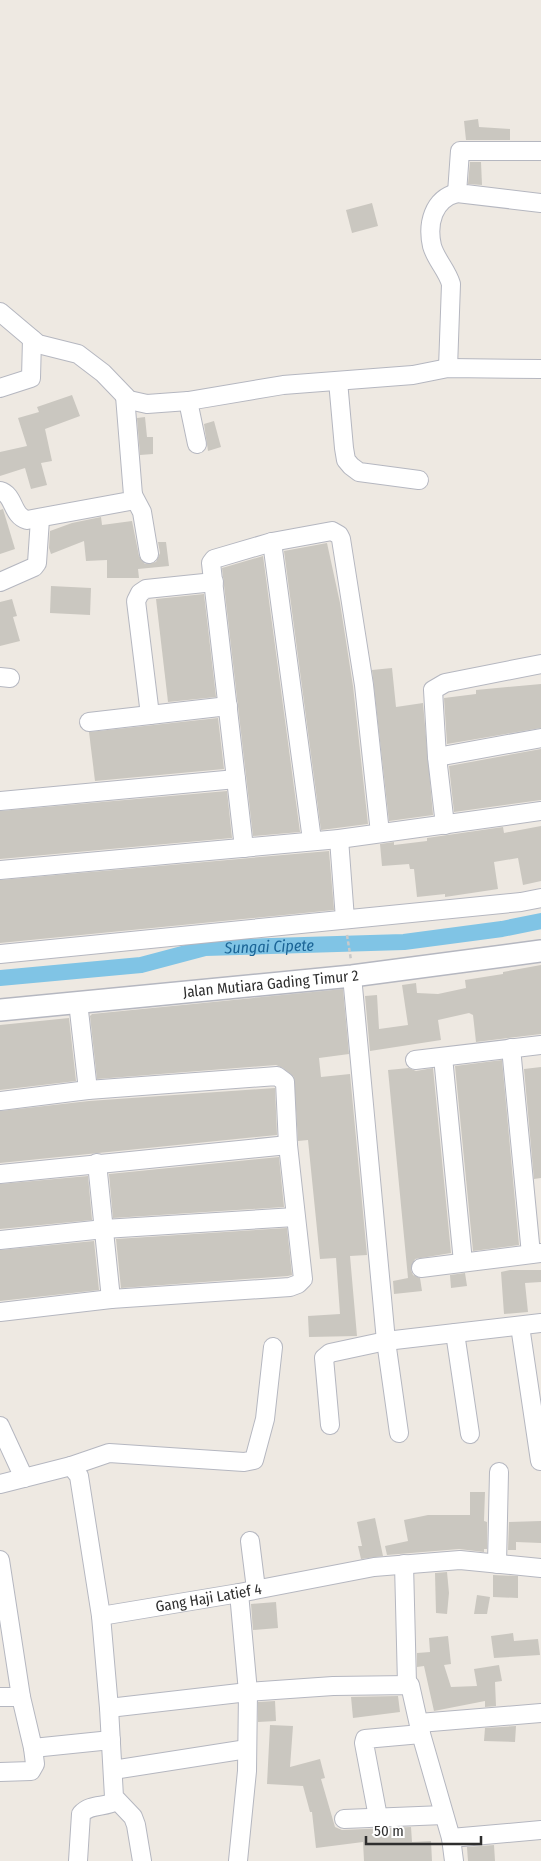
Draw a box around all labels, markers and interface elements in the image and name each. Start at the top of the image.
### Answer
water label: Sungai Cipete [223,935,315,957]
street label: Jalan Mutiara Gading Timur 2 [182,966,360,1001]
street label: Gang Haji Latief 4 [154,1580,263,1616]
scale bar [366,1814,481,1846]
text: 50 m [374,1822,404,1840]

